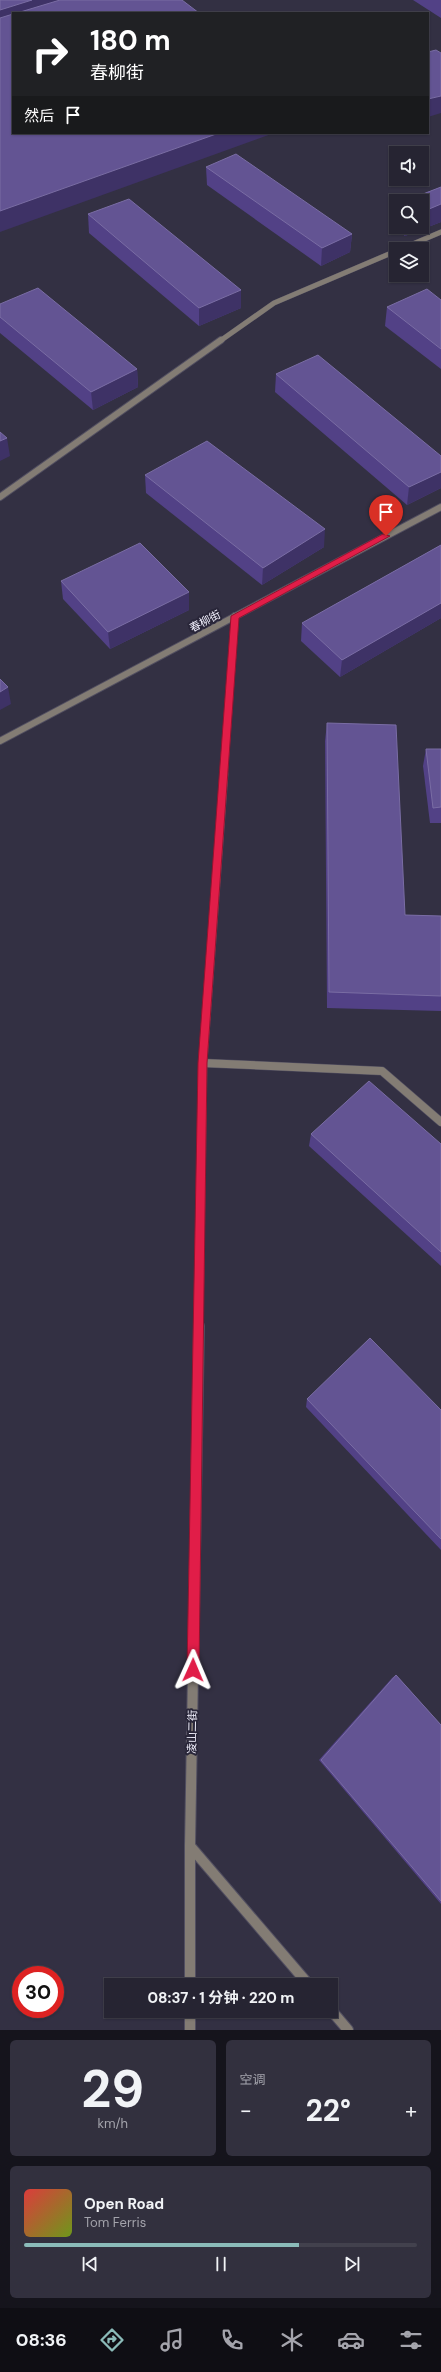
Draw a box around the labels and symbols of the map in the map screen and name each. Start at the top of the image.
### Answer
pin [369,495,403,536]
street label: 春柳街 [187,607,223,635]
position arrow [172,1649,214,1691]
street label: 凌山二街 [185,1710,199,1754]
speed limit sign: 30 [12,1966,64,2018]

